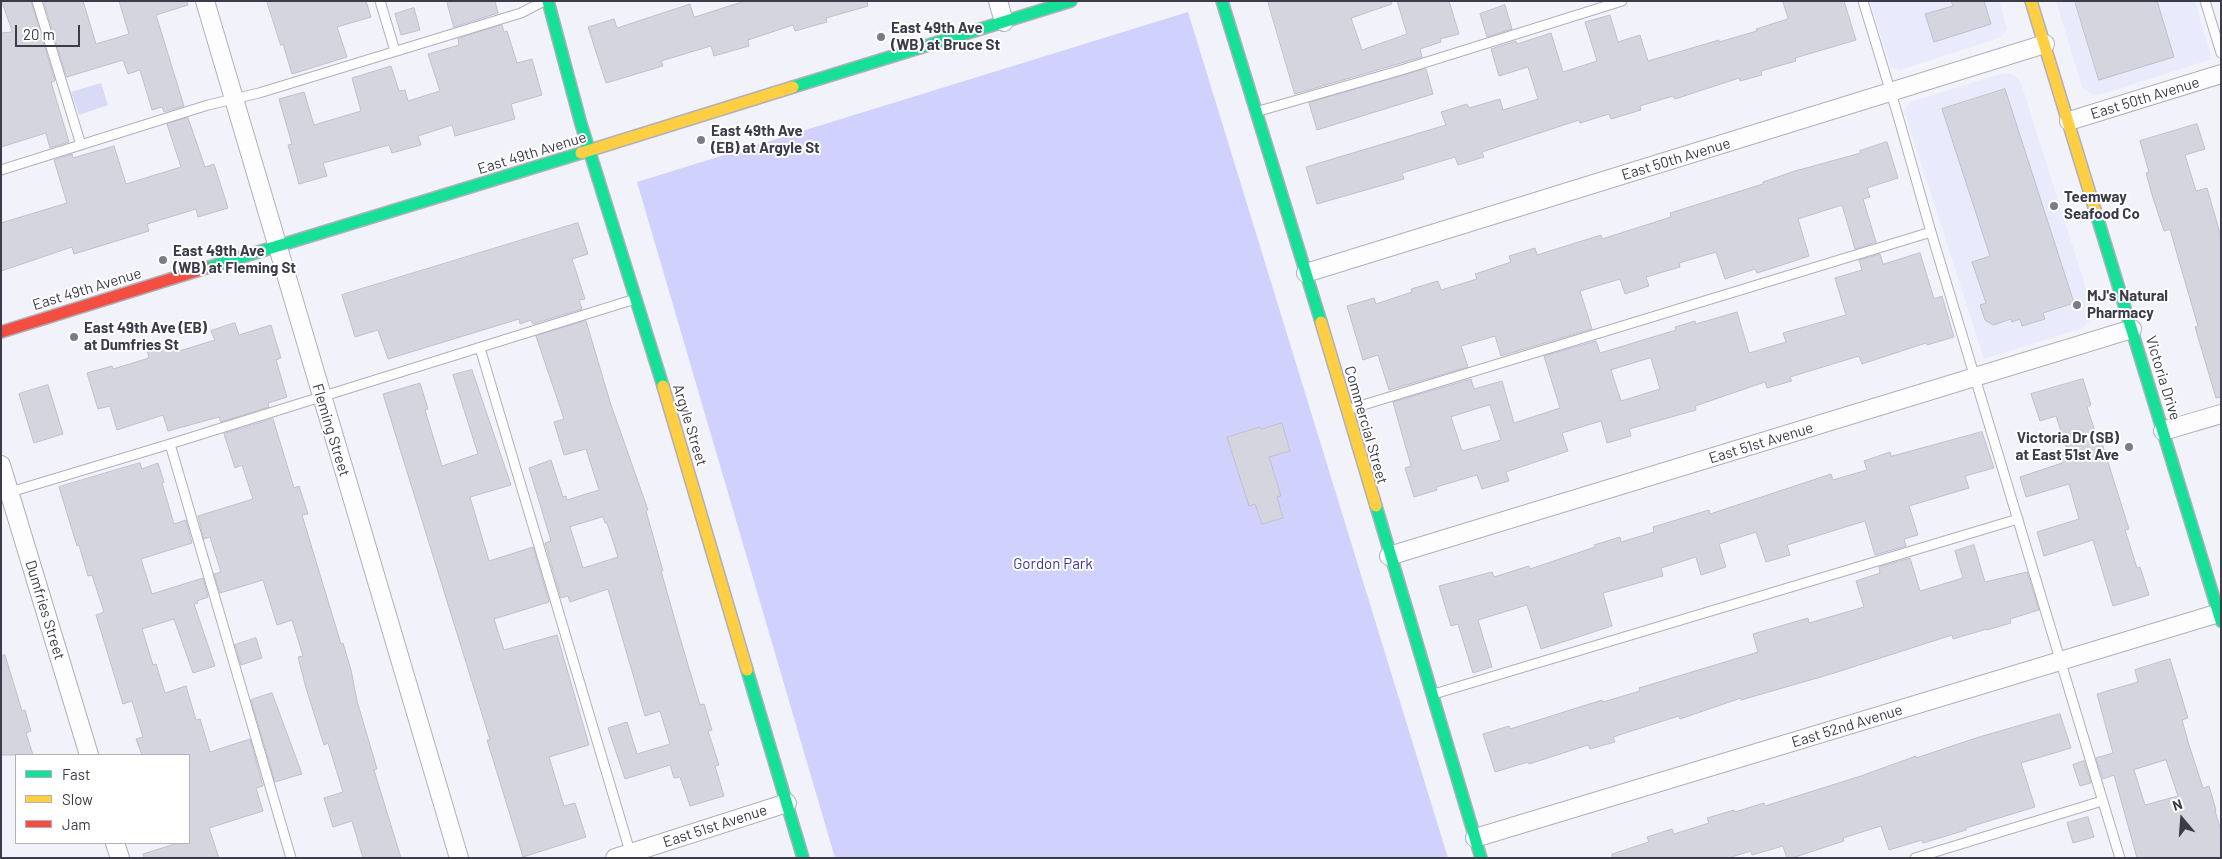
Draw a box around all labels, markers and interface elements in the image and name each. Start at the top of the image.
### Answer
scale bar [18,15,82,47]
place label: East 49th Ave (WB) at Bruce St [891,19,1000,54]
text: 20 m [23,25,55,43]
marker: East 49th Ave (WB) at Bruce St [875,31,887,43]
street label: East 50th Avenue [2088,73,2202,123]
place label: East 49th Ave (EB) at Argyle St [711,122,820,157]
street label: East 49th Avenue [475,128,589,178]
marker: East 49th Ave (EB) at Argyle St [695,134,707,146]
street label: East 50th Avenue [1619,134,1733,184]
place label: Teemway Seafood Co [2064,188,2140,223]
marker: Teemway Seafood Co [2048,200,2060,212]
place label: East 49th Ave (WB) at Fleming St [173,242,296,277]
marker: East 49th Ave (WB) at Fleming St [157,254,169,266]
street label: East 49th Avenue [30,264,144,314]
place label: MJ's Natural Pharmacy [2087,287,2168,322]
marker: MJ's Natural Pharmacy [2071,299,2083,311]
place label: East 49th Ave (EB) at Dumfries St [84,319,207,354]
marker: East 49th Ave (EB) at Dumfries St [68,331,80,343]
street label: Victoria Drive [2142,334,2184,422]
street label: Commercial Street [1341,364,1391,486]
street label: Fleming Street [308,381,354,479]
street label: Argyle Street [669,382,711,468]
street label: East 51st Avenue [1707,419,1815,467]
place label: Victoria Dr (SB) at East 51st Ave [2015,429,2119,464]
marker: Victoria Dr (SB) at East 51st Ave [2123,441,2135,453]
park label: Gordon Park [1013,555,1093,573]
street label: Dumfries Street [21,558,69,662]
street label: East 52nd Avenue [1789,701,1905,751]
legend [15,754,190,844]
text: Fast [62,765,90,783]
text: Slow [62,790,93,808]
north arrow [2157,794,2207,844]
text: N [2170,795,2184,814]
street label: East 51st Avenue [661,801,769,851]
text: Jam [62,815,91,833]

